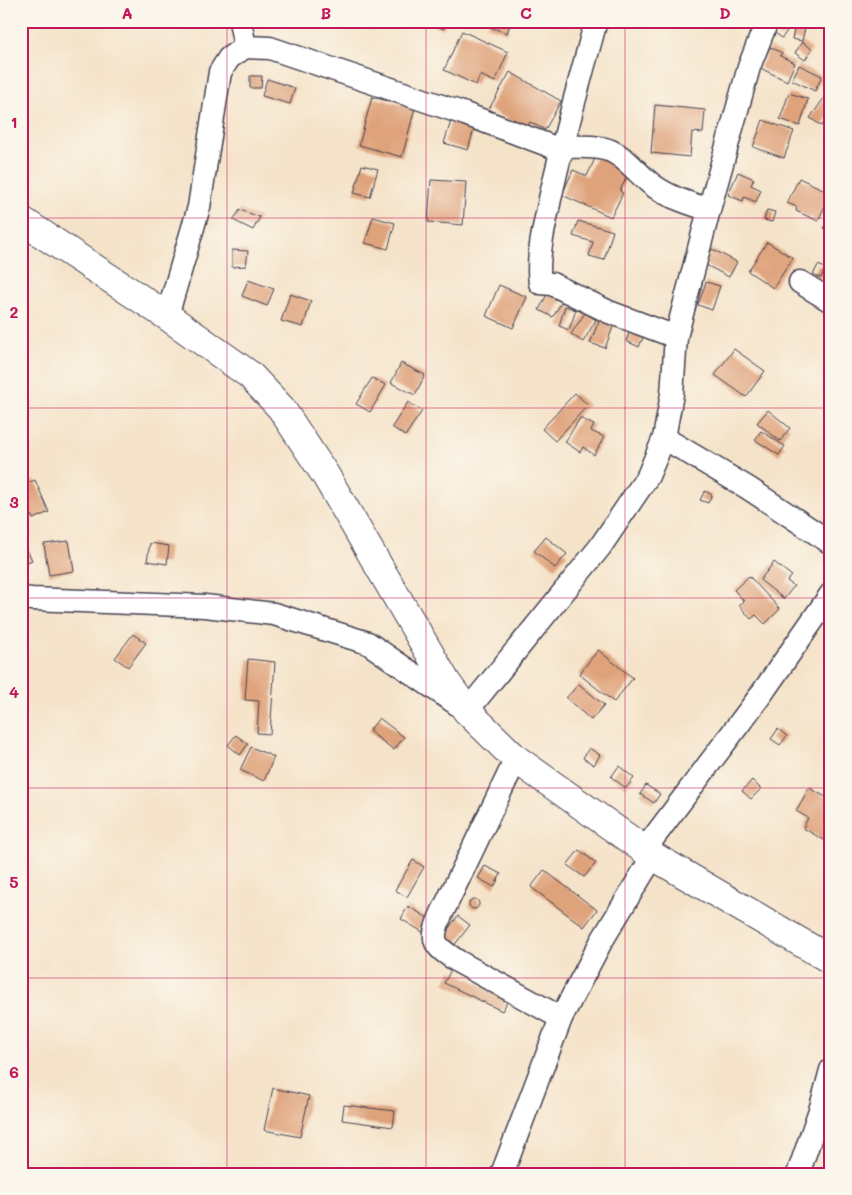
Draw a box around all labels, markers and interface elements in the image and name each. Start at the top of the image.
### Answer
text: A [121,2,133,23]
text: B [321,2,331,23]
text: C [520,2,532,23]
text: D [719,2,731,23]
text: 1 [10,111,18,132]
text: 2 [10,301,19,322]
text: 3 [9,491,19,512]
text: 4 [9,681,19,702]
text: 5 [9,871,19,892]
text: 6 [9,1061,19,1082]

